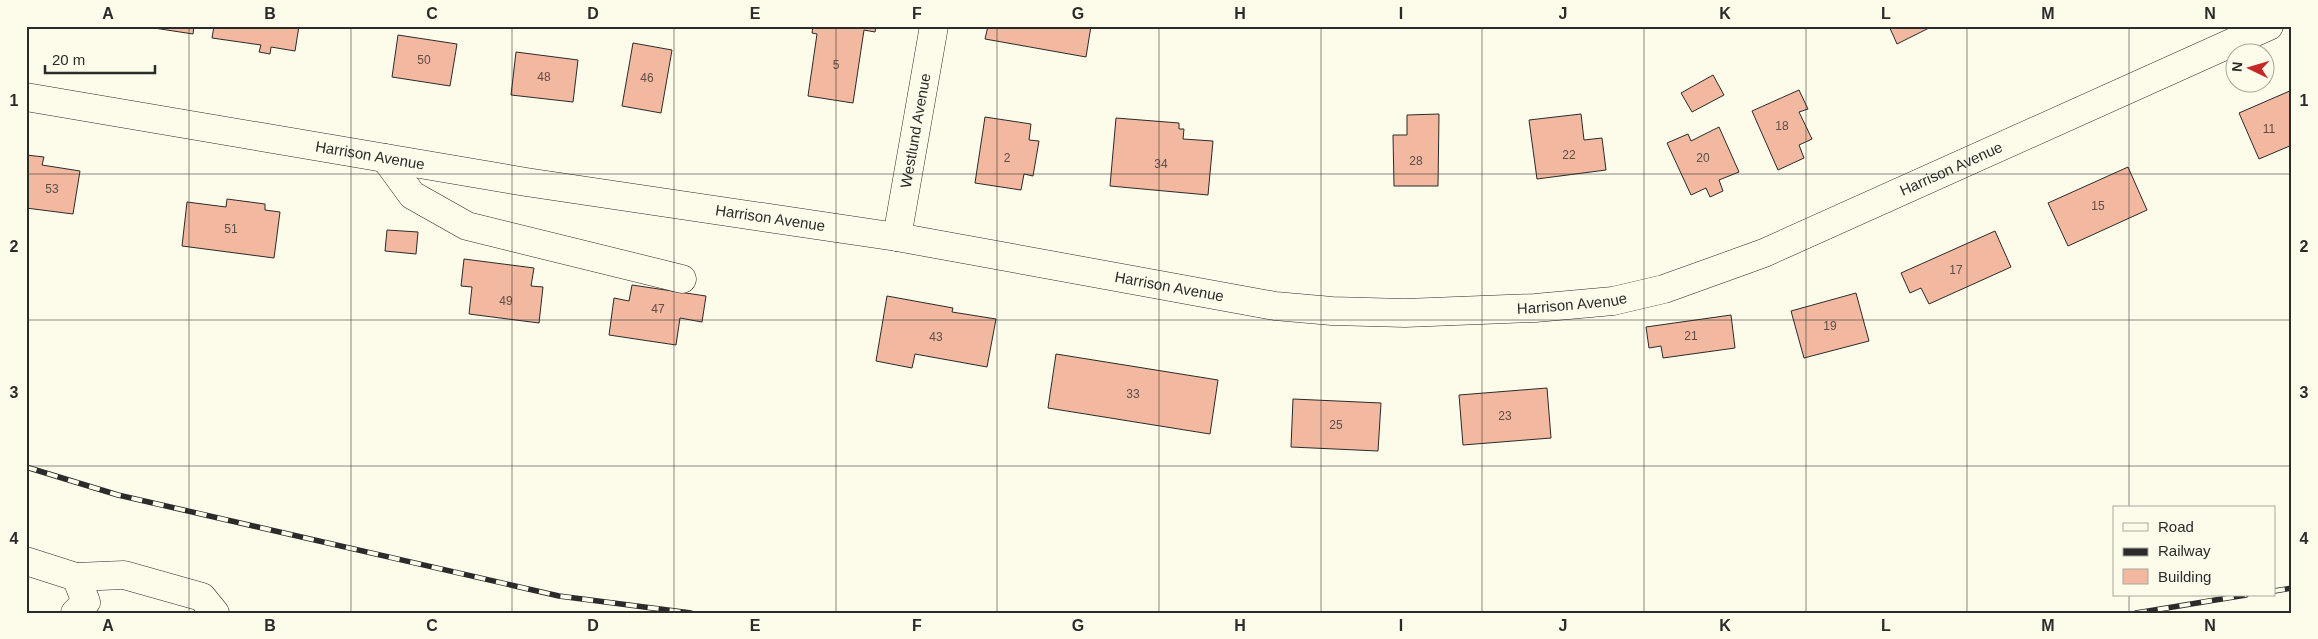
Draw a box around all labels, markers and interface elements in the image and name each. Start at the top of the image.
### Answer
text: A [102,5,114,22]
text: B [264,5,276,22]
text: C [426,5,438,22]
text: D [587,5,599,22]
text: E [750,5,761,22]
text: F [912,5,922,22]
text: G [1072,5,1084,22]
text: H [1234,5,1246,22]
text: I [1399,5,1403,22]
text: J [1559,5,1567,22]
text: K [1719,5,1731,22]
text: L [1881,5,1891,22]
text: M [2041,5,2055,22]
text: N [2204,5,2216,22]
scale bar [45,42,155,74]
north arrow [2226,42,2276,92]
text: 20 m [52,51,85,68]
house number: 50 [417,53,431,67]
house number: 5 [833,58,840,72]
text: N [2229,61,2245,73]
house number: 48 [537,70,551,84]
house number: 46 [640,71,654,85]
street label: Westlund Avenue [897,72,934,189]
text: 1 [10,92,19,109]
text: 1 [2300,92,2309,109]
house number: 18 [1775,119,1789,133]
house number: 11 [2263,122,2276,136]
street label: Harrison Avenue [314,137,426,173]
street label: Harrison Avenue [1897,138,2005,199]
house number: 22 [1562,148,1576,162]
house number: 2 [1004,151,1011,165]
house number: 20 [1696,151,1710,165]
house number: 28 [1409,154,1423,168]
house number: 34 [1154,157,1168,171]
house number: 53 [45,182,59,196]
house number: 15 [2091,199,2105,213]
street label: Harrison Avenue [714,201,826,234]
house number: 51 [224,222,238,236]
text: 2 [10,238,19,255]
text: 2 [2300,238,2309,255]
house number: 17 [1949,263,1963,277]
street label: Harrison Avenue [1113,268,1225,305]
street label: Harrison Avenue [1517,289,1629,317]
house number: 49 [499,294,513,308]
house number: 47 [651,302,665,316]
house number: 19 [1823,319,1837,333]
house number: 21 [1684,329,1698,343]
house number: 43 [929,330,943,344]
text: 3 [10,384,19,401]
text: 3 [2300,384,2309,401]
house number: 33 [1126,387,1140,401]
house number: 23 [1498,409,1512,423]
house number: 25 [1329,418,1343,432]
legend [2113,506,2276,596]
text: Road [2158,518,2194,535]
text: 4 [10,530,19,547]
text: 4 [2300,530,2309,547]
text: Railway [2158,542,2211,559]
text: Building [2158,568,2211,585]
text: A [102,617,114,634]
text: B [264,617,276,634]
text: C [426,617,438,634]
text: D [587,617,599,634]
text: E [750,617,761,634]
text: F [912,617,922,634]
text: G [1072,617,1084,634]
text: H [1234,617,1246,634]
text: I [1399,617,1403,634]
text: J [1559,617,1567,634]
text: K [1719,617,1731,634]
text: L [1881,617,1891,634]
text: M [2041,617,2055,634]
text: N [2204,617,2216,634]

